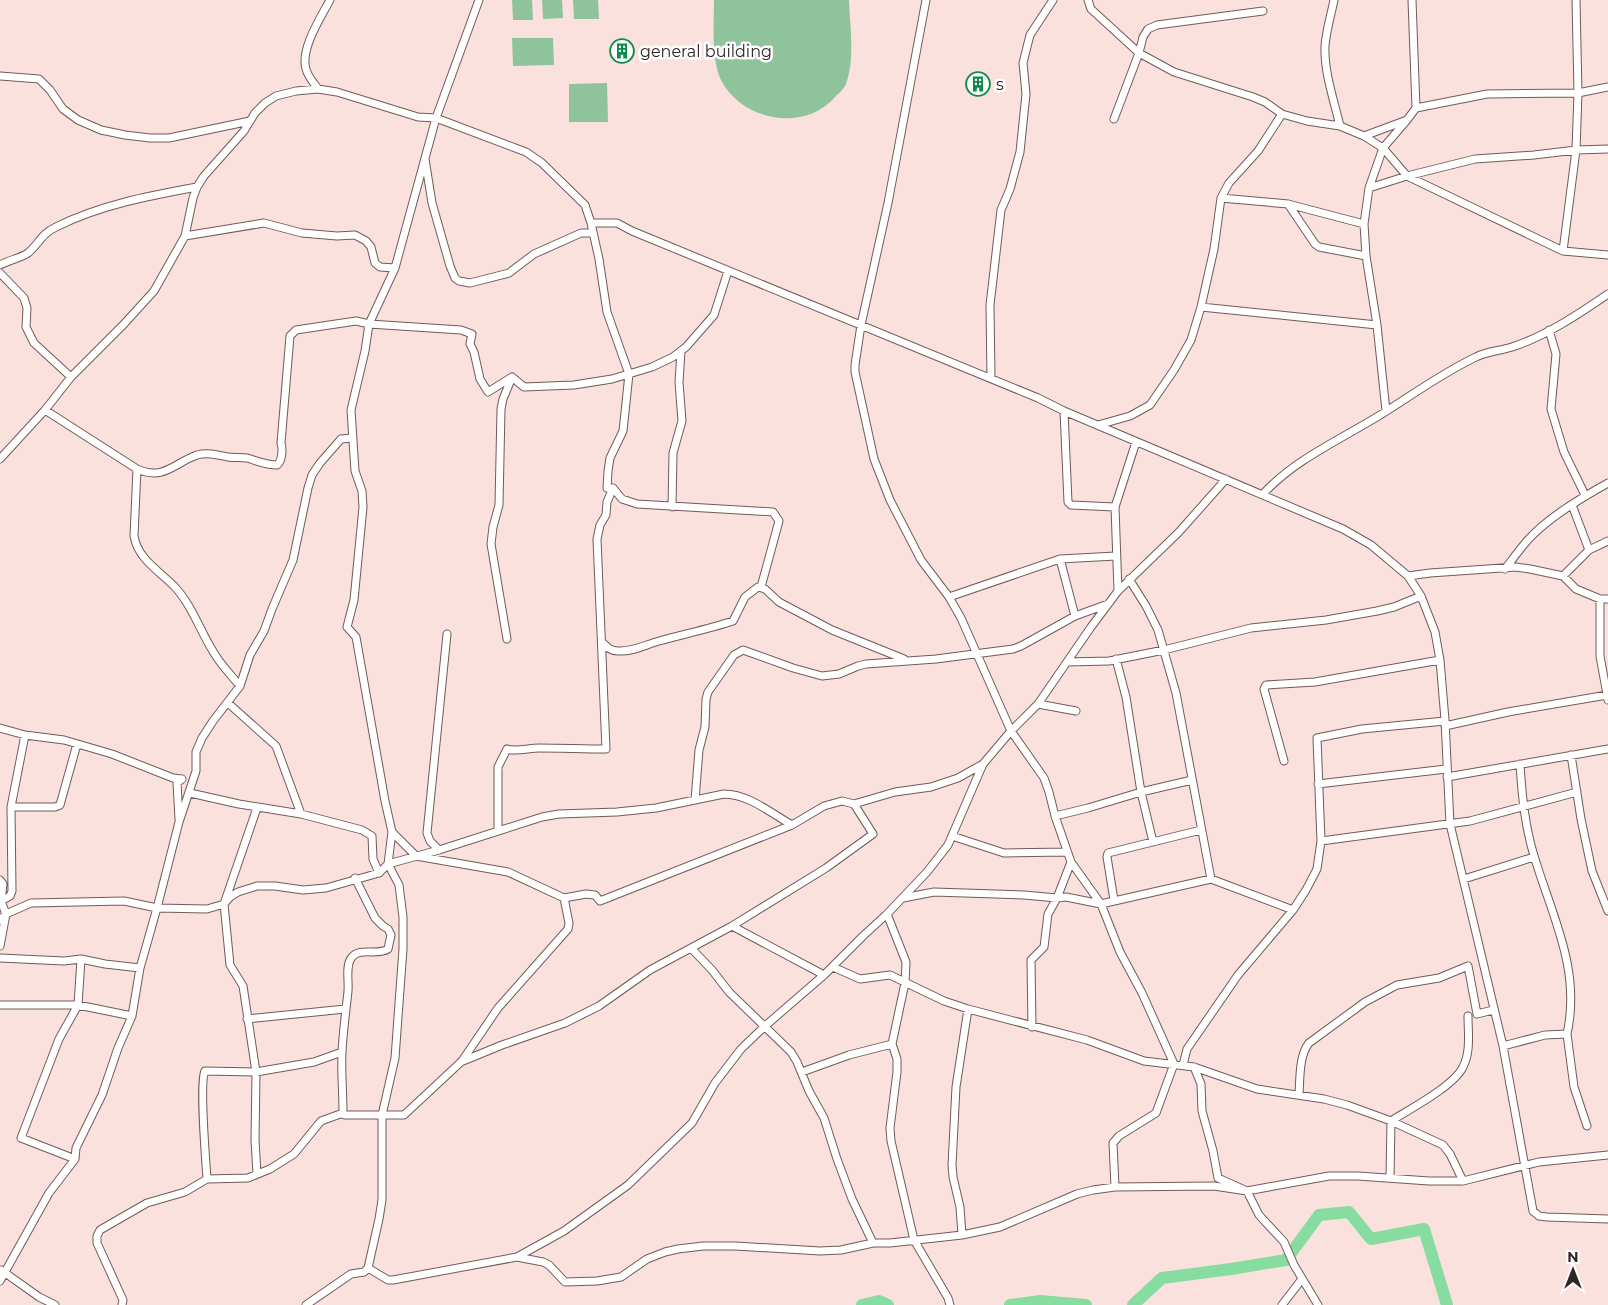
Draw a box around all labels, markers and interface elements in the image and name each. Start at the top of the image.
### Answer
building icon: general building [609,38,635,64]
place label: general building [640,42,772,61]
building icon: s [965,71,991,97]
place label: s [996,75,1004,94]
north arrow [1548,1245,1598,1295]
text: N [1567,1248,1579,1266]

